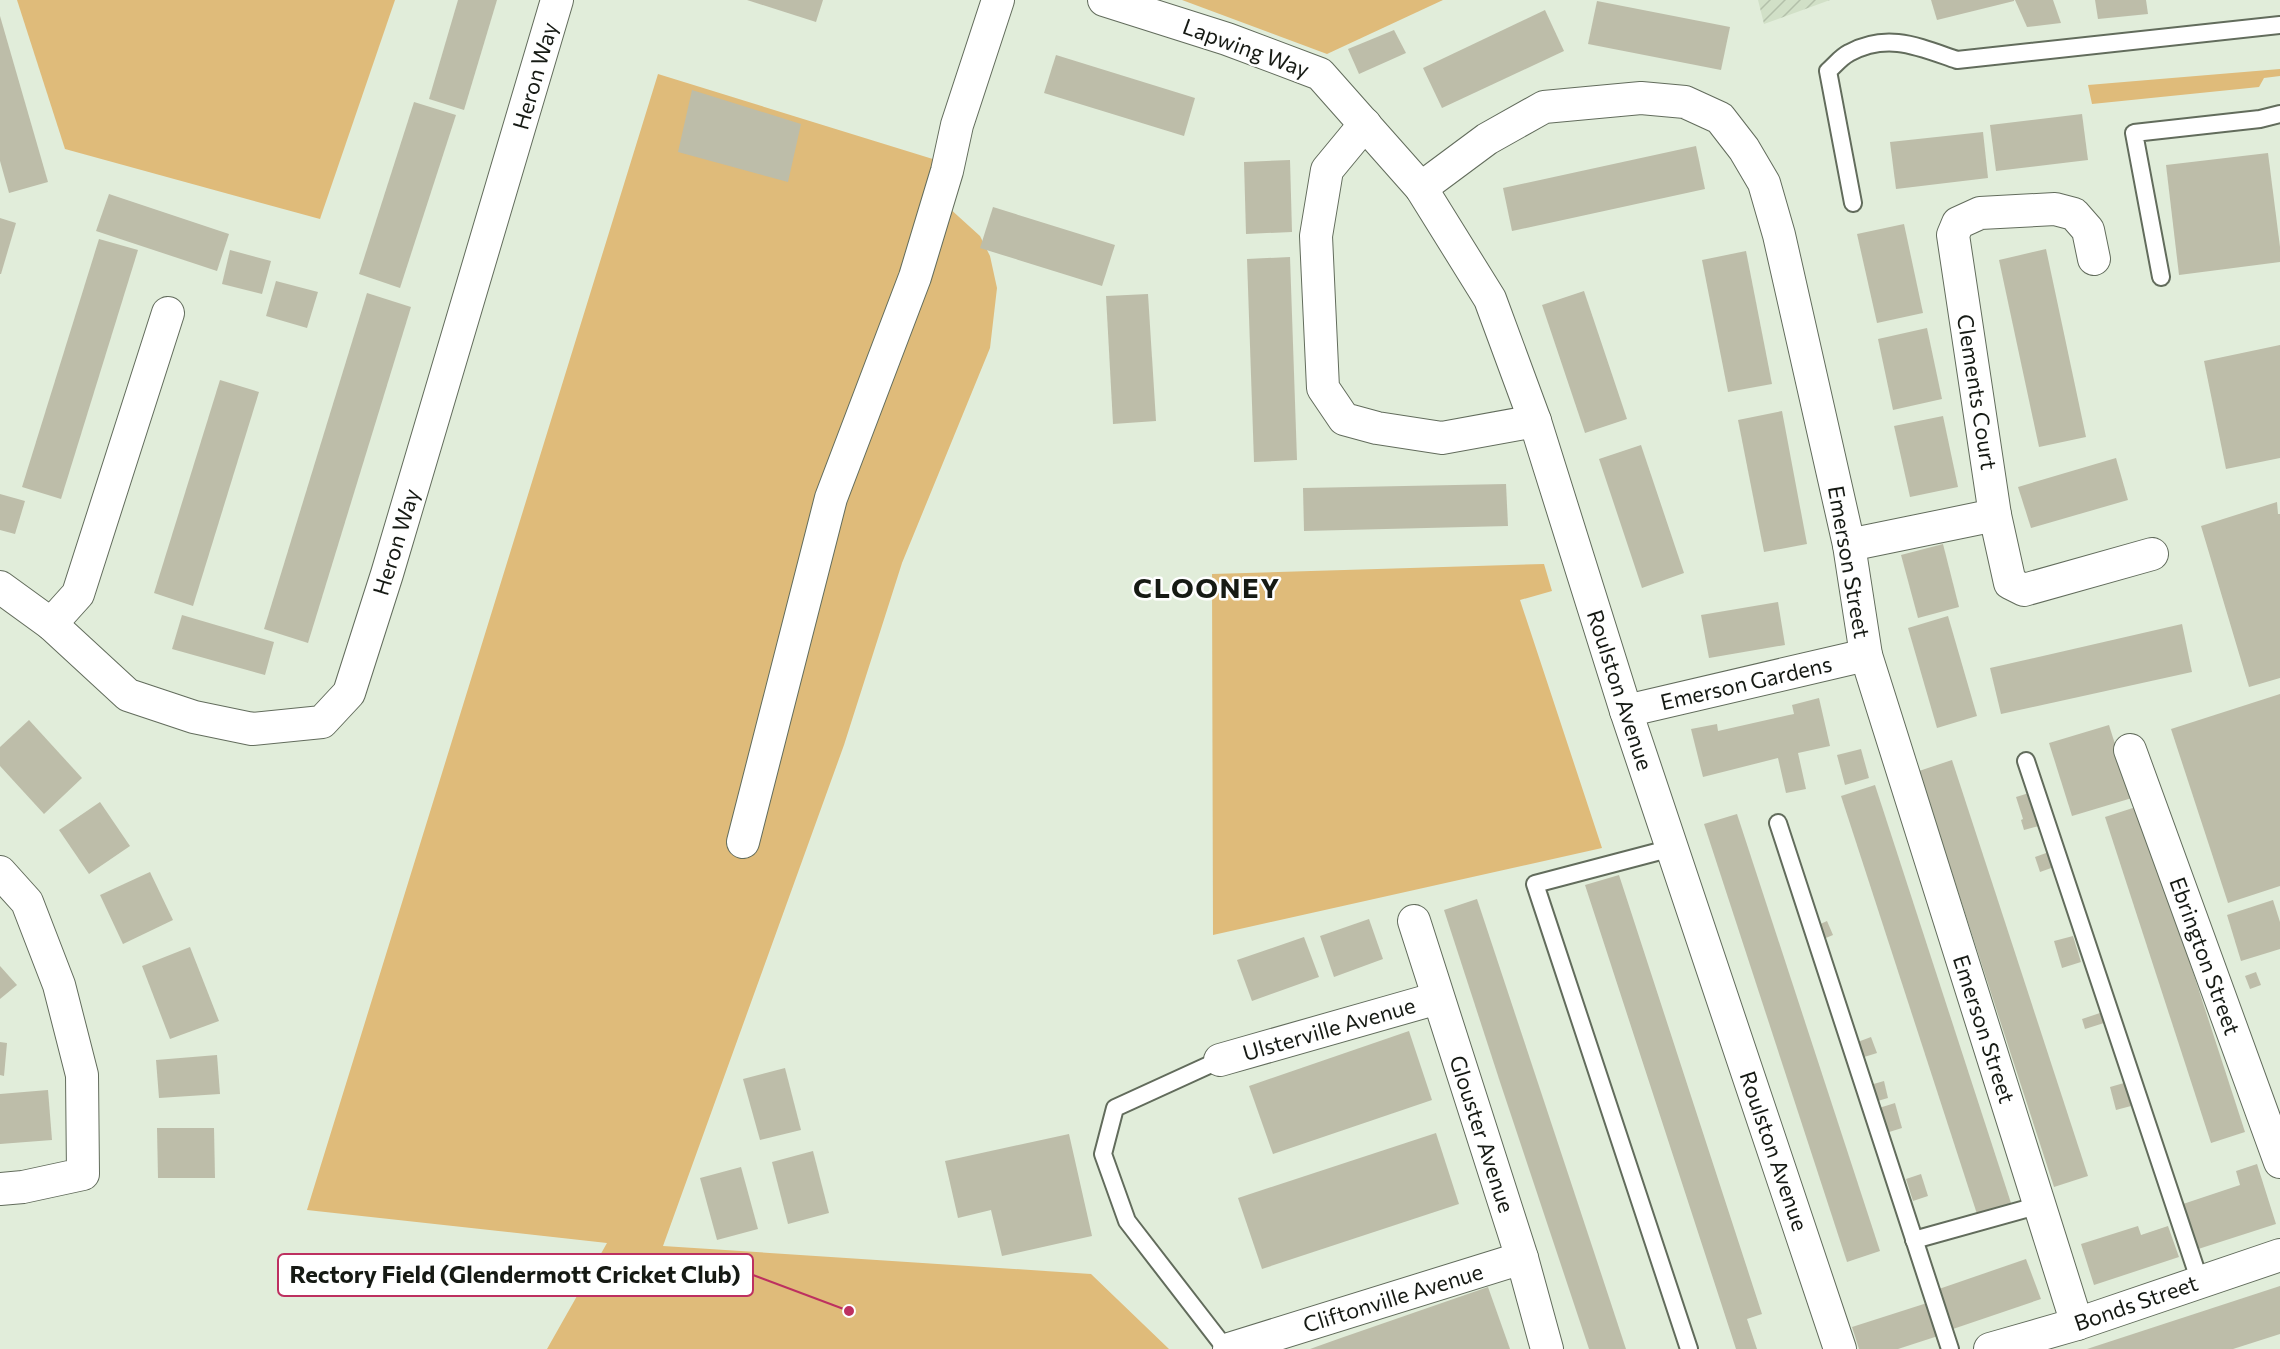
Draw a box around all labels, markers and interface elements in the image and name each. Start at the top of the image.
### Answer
street label: Lapwing Way [1179,12,1313,83]
street label: Heron Way [506,19,563,133]
street label: Clements Court [1952,312,2003,472]
street label: Emerson Street [1823,484,1876,640]
street label: Heron Way [366,485,425,599]
district label: CLOONEY [1133,570,1281,604]
street label: Roulston Avenue [1582,606,1659,774]
street label: Emerson Gardens [1657,650,1834,715]
street label: Ebrington Street [2164,873,2247,1038]
street label: Emerson Street [1948,951,2021,1106]
street label: Ulsterville Avenue [1240,991,1418,1066]
street label: Glouster Avenue [1444,1052,1521,1216]
street label: Roulston Avenue [1734,1067,1814,1234]
callout: Rectory Field (Glendermott Cricket Club) [278,1254,753,1296]
street label: Cliftonville Avenue [1300,1257,1486,1338]
text: Rectory Field (Glendermott Cricket Club) [289,1259,741,1288]
street label: Bonds Street [2070,1269,2201,1336]

